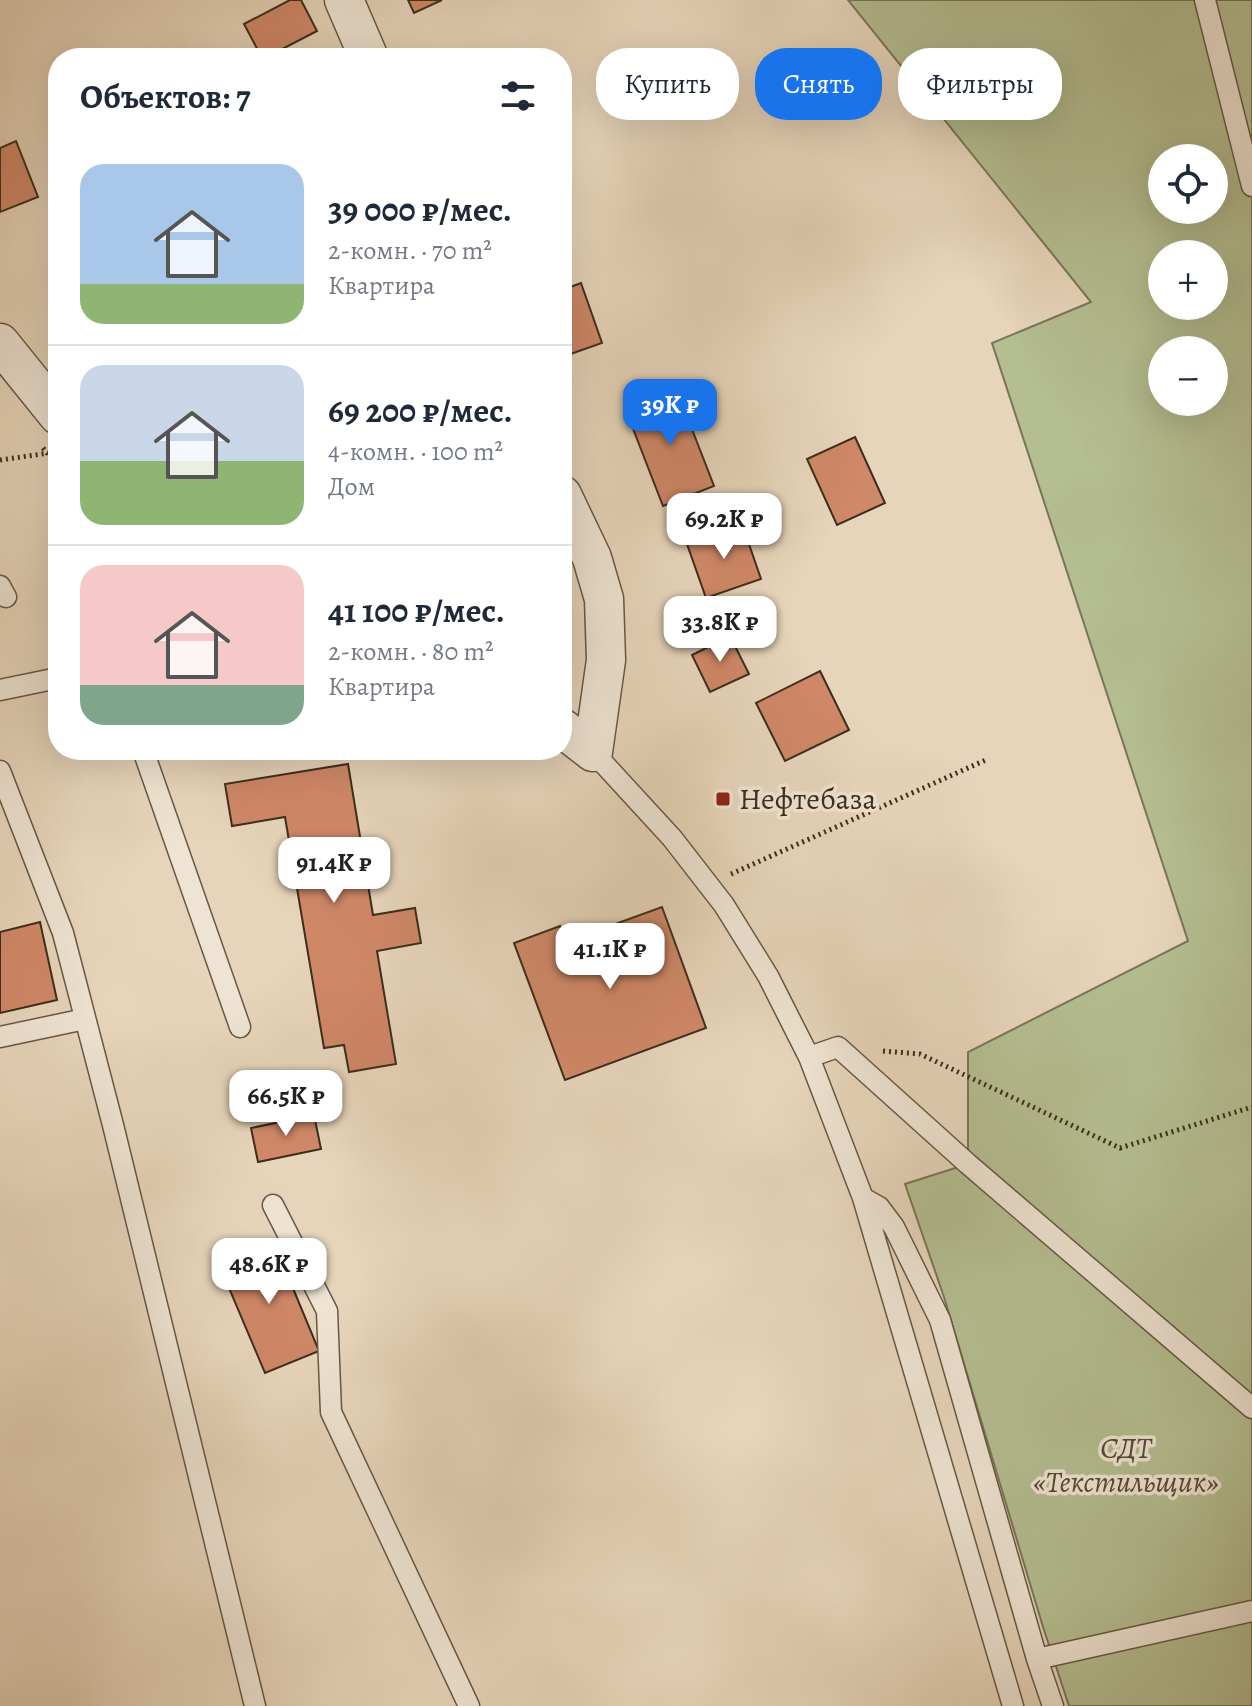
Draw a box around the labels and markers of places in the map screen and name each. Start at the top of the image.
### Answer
pin: 39K ₽ [614,379,726,447]
pin: 69.2K ₽ [650,493,798,561]
pin: 33.8K ₽ [646,596,794,664]
place label: Нефтебаза [739,779,876,819]
marker: Нефтебаза [714,790,732,808]
pin: 91.4K ₽ [260,837,408,905]
pin: 41.1K ₽ [536,923,684,991]
pin: 66.5K ₽ [212,1070,360,1138]
pin: 48.6K ₽ [195,1238,343,1306]

